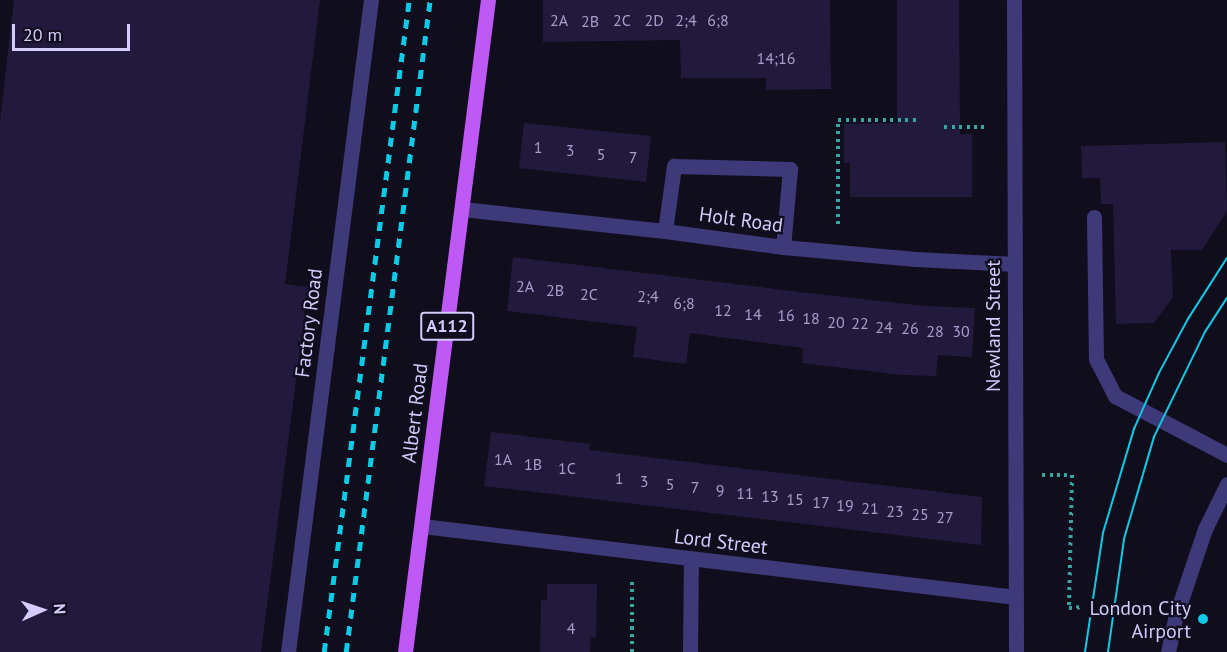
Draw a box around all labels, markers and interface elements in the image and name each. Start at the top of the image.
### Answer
house number: 2A [550,10,568,30]
house number: 2C [613,10,631,30]
house number: 2D [644,10,664,30]
house number: 2;4 [675,10,697,30]
house number: 6;8 [707,10,729,30]
house number: 2B [581,11,599,31]
scale bar [15,12,134,50]
text: 20 m [23,23,62,46]
house number: 14;16 [757,48,795,68]
house number: 1 [534,137,542,157]
house number: 3 [566,140,574,160]
house number: 5 [597,144,605,164]
house number: 7 [629,147,637,167]
street label: Holt Road [698,202,784,238]
street label: Newland Street [981,260,1005,392]
street label: Factory Road [290,267,328,379]
house number: 2A [516,276,534,296]
house number: 2B [546,280,564,300]
house number: 2C [580,284,598,304]
house number: 2;4 [637,286,659,306]
house number: 6;8 [673,293,695,313]
house number: 12 [714,300,732,320]
house number: 14 [744,304,762,324]
house number: 16 [777,305,795,325]
house number: 18 [802,308,820,328]
road number: A112 [420,311,474,341]
house number: 20 [827,312,845,332]
house number: 22 [851,313,869,333]
house number: 24 [875,317,893,337]
house number: 26 [901,318,919,338]
house number: 28 [926,321,944,341]
house number: 30 [952,321,970,341]
street label: Albert Road [397,362,433,464]
house number: 1A [494,449,512,469]
house number: 1B [524,454,542,474]
house number: 1C [558,458,576,478]
house number: 1 [615,468,623,488]
house number: 3 [640,471,648,491]
house number: 5 [666,474,674,494]
house number: 7 [691,477,699,497]
house number: 9 [716,480,724,500]
house number: 11 [736,483,754,503]
house number: 13 [761,486,779,506]
house number: 15 [786,489,804,509]
house number: 17 [812,492,830,512]
house number: 19 [836,495,854,515]
house number: 21 [861,498,879,518]
house number: 23 [886,501,904,521]
house number: 25 [911,504,929,524]
house number: 27 [936,507,954,527]
street label: Lord Street [673,524,769,560]
north arrow [12,580,72,640]
place label: London City Airport [1090,596,1191,643]
text: N [50,603,70,615]
marker: London City Airport [1196,612,1210,626]
house number: 4 [567,618,575,638]

